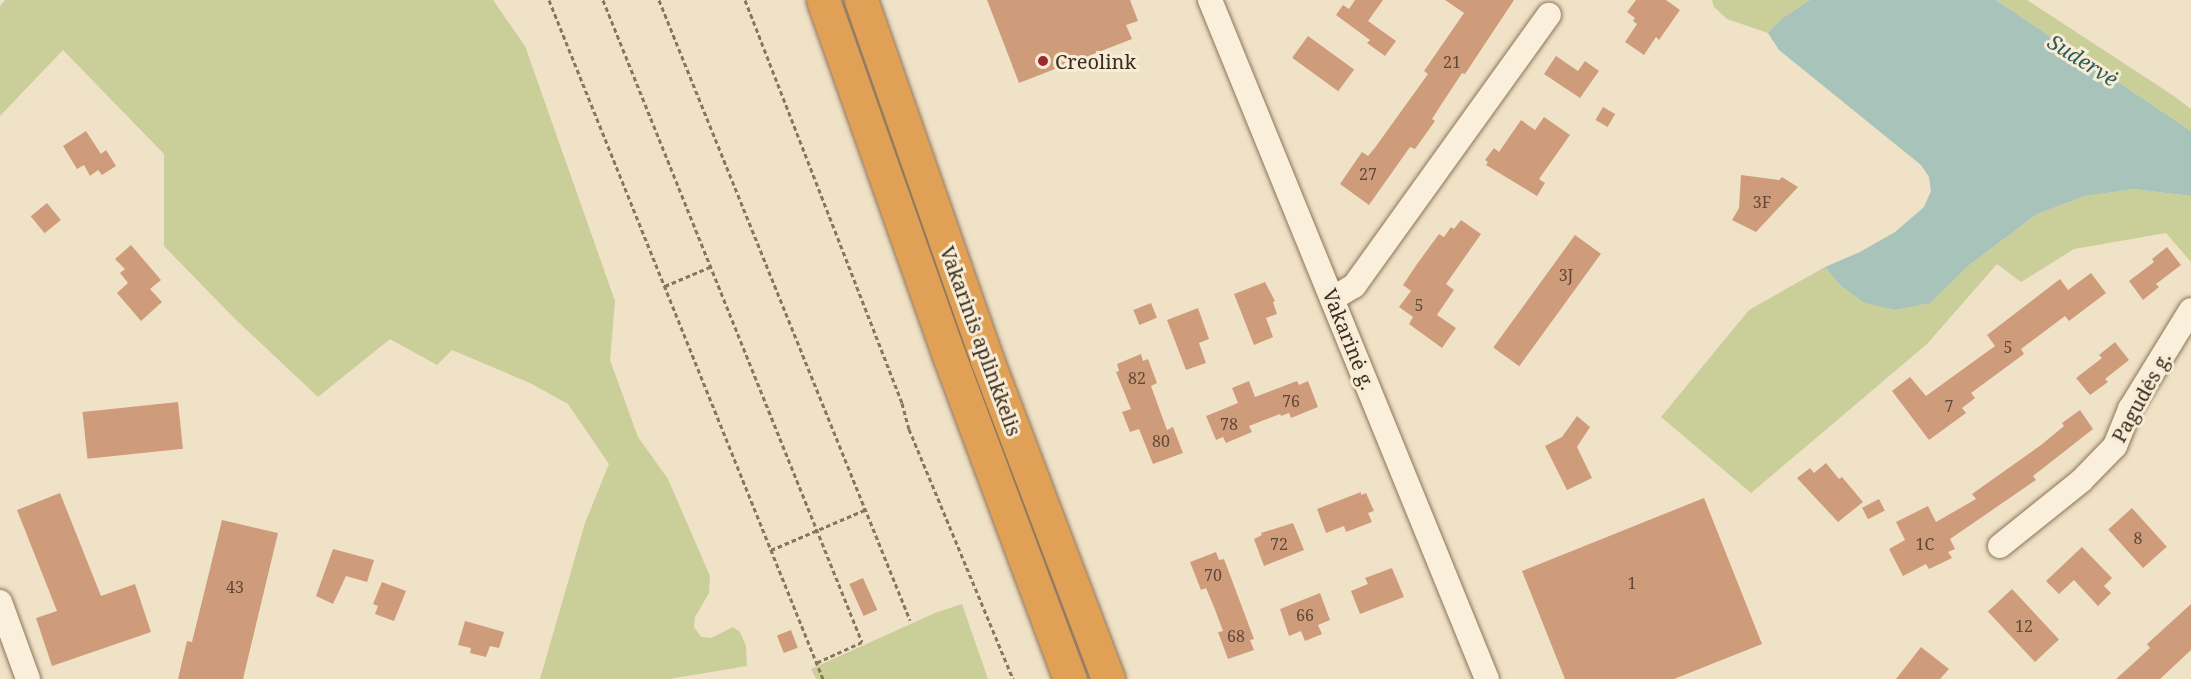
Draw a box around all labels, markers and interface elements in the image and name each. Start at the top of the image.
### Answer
water label: Sudervė [2043,29,2123,91]
place label: Creolink [1055,49,1136,73]
house number: 21 [1443,52,1461,72]
marker: Creolink [1036,54,1050,68]
house number: 27 [1359,164,1377,184]
house number: 3F [1753,192,1771,212]
street label: Vakarinis aplinkkelis [935,243,1027,439]
house number: 3J [1559,265,1573,285]
street label: Vakarinė g. [1318,285,1380,393]
house number: 5 [1415,295,1423,315]
house number: 5 [2004,337,2012,357]
street label: Pagudės g. [2106,348,2176,446]
house number: 82 [1128,368,1146,388]
house number: 76 [1282,391,1300,411]
house number: 7 [1945,396,1953,416]
house number: 78 [1220,414,1238,434]
house number: 80 [1152,431,1170,451]
house number: 8 [2134,528,2142,548]
house number: 72 [1270,534,1288,554]
house number: 1C [1916,534,1934,554]
house number: 70 [1204,565,1222,585]
house number: 1 [1628,573,1636,593]
house number: 43 [226,577,244,597]
house number: 66 [1296,605,1314,625]
house number: 12 [2015,616,2033,636]
house number: 68 [1227,626,1245,646]

